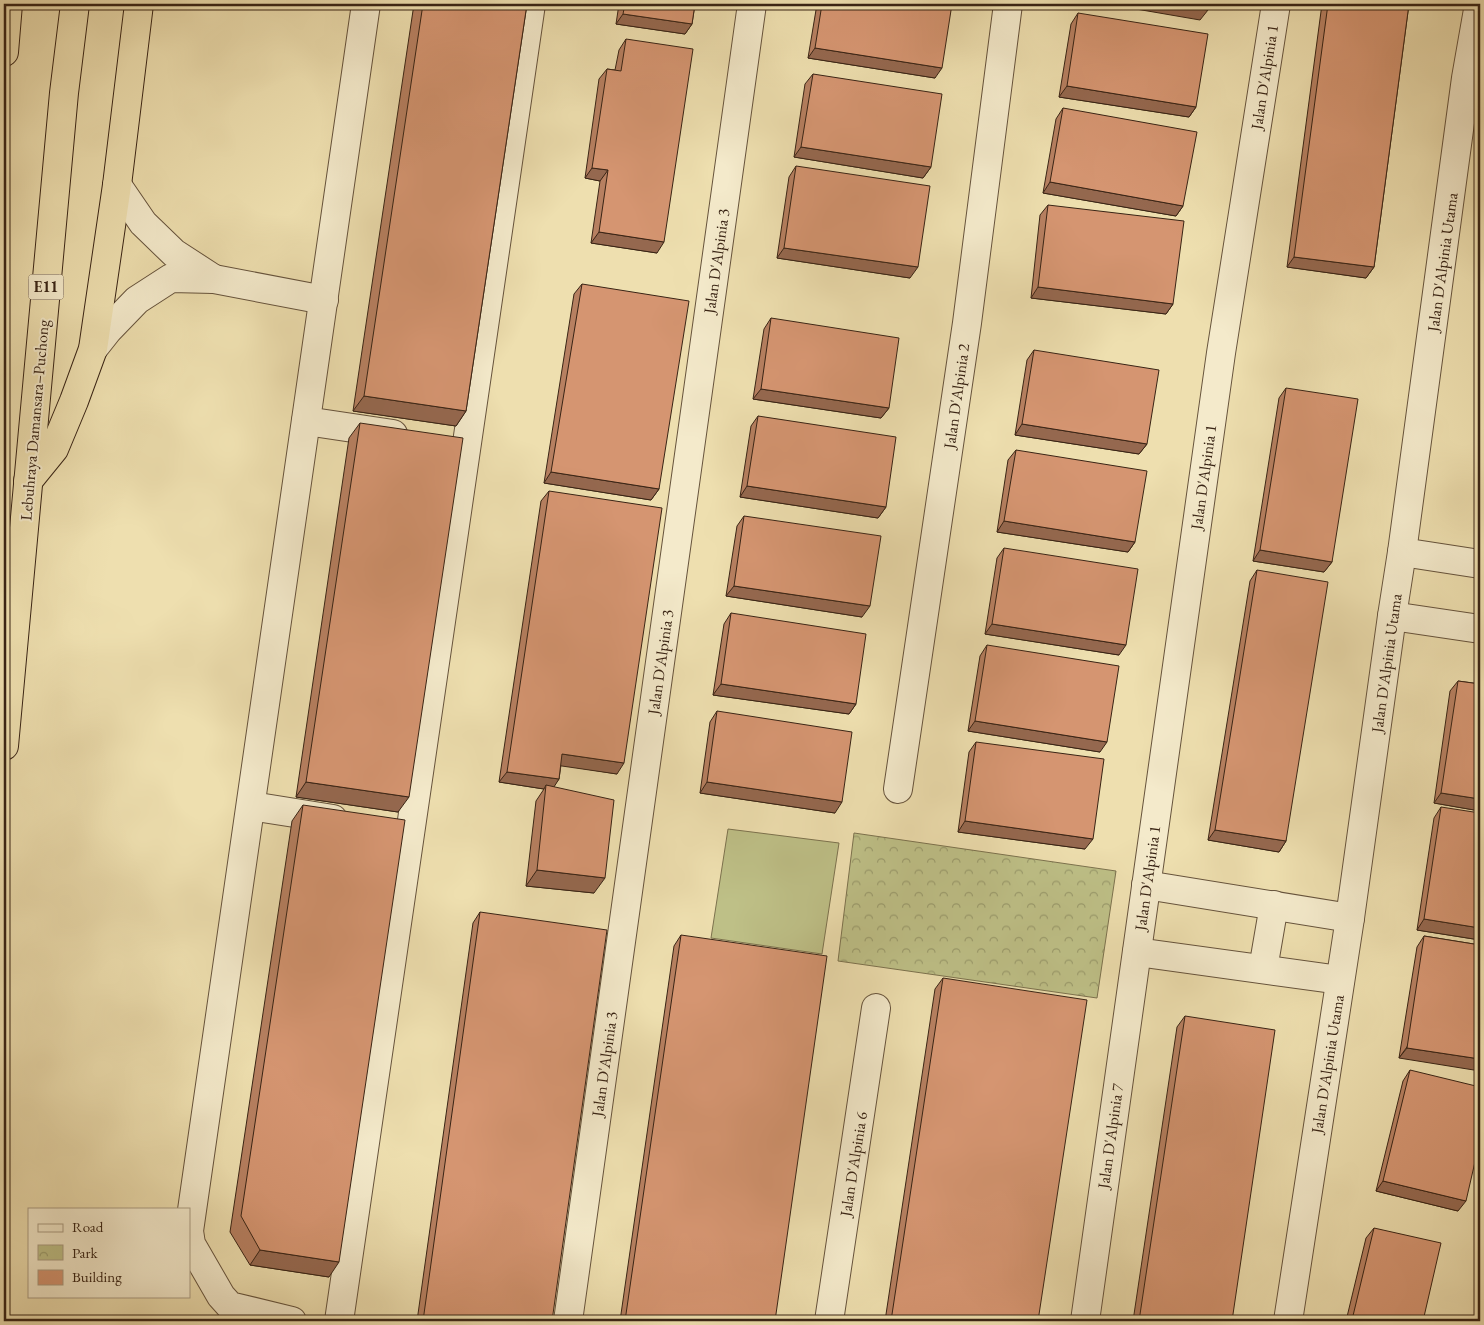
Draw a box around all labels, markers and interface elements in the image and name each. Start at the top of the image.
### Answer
street label: Jalan D'Alpinia 1 [1246,23,1283,133]
street label: Jalan D'Alpinia Utama [1422,191,1463,335]
street label: Jalan D'Alpinia 3 [698,207,734,317]
road number: E11 [28,274,64,300]
street label: Lebuhraya Damansara–Puchong [15,318,54,521]
street label: Jalan D'Alpinia 2 [938,342,974,452]
street label: Jalan D'Alpinia 1 [1185,423,1221,533]
street label: Jalan D'Alpinia Utama [1366,592,1407,736]
street label: Jalan D'Alpinia 3 [642,608,678,718]
street label: Jalan D'Alpinia 1 [1129,824,1165,934]
street label: Jalan D'Alpinia Utama [1306,993,1349,1137]
street label: Jalan D'Alpinia 3 [586,1010,622,1120]
street label: Jalan D'Alpinia 7 [1092,1082,1128,1192]
street label: Jalan D'Alpinia 6 [835,1110,872,1220]
legend [28,1208,190,1298]
text: Road [72,1217,104,1236]
text: Park [72,1243,99,1262]
text: Building [72,1267,122,1286]

